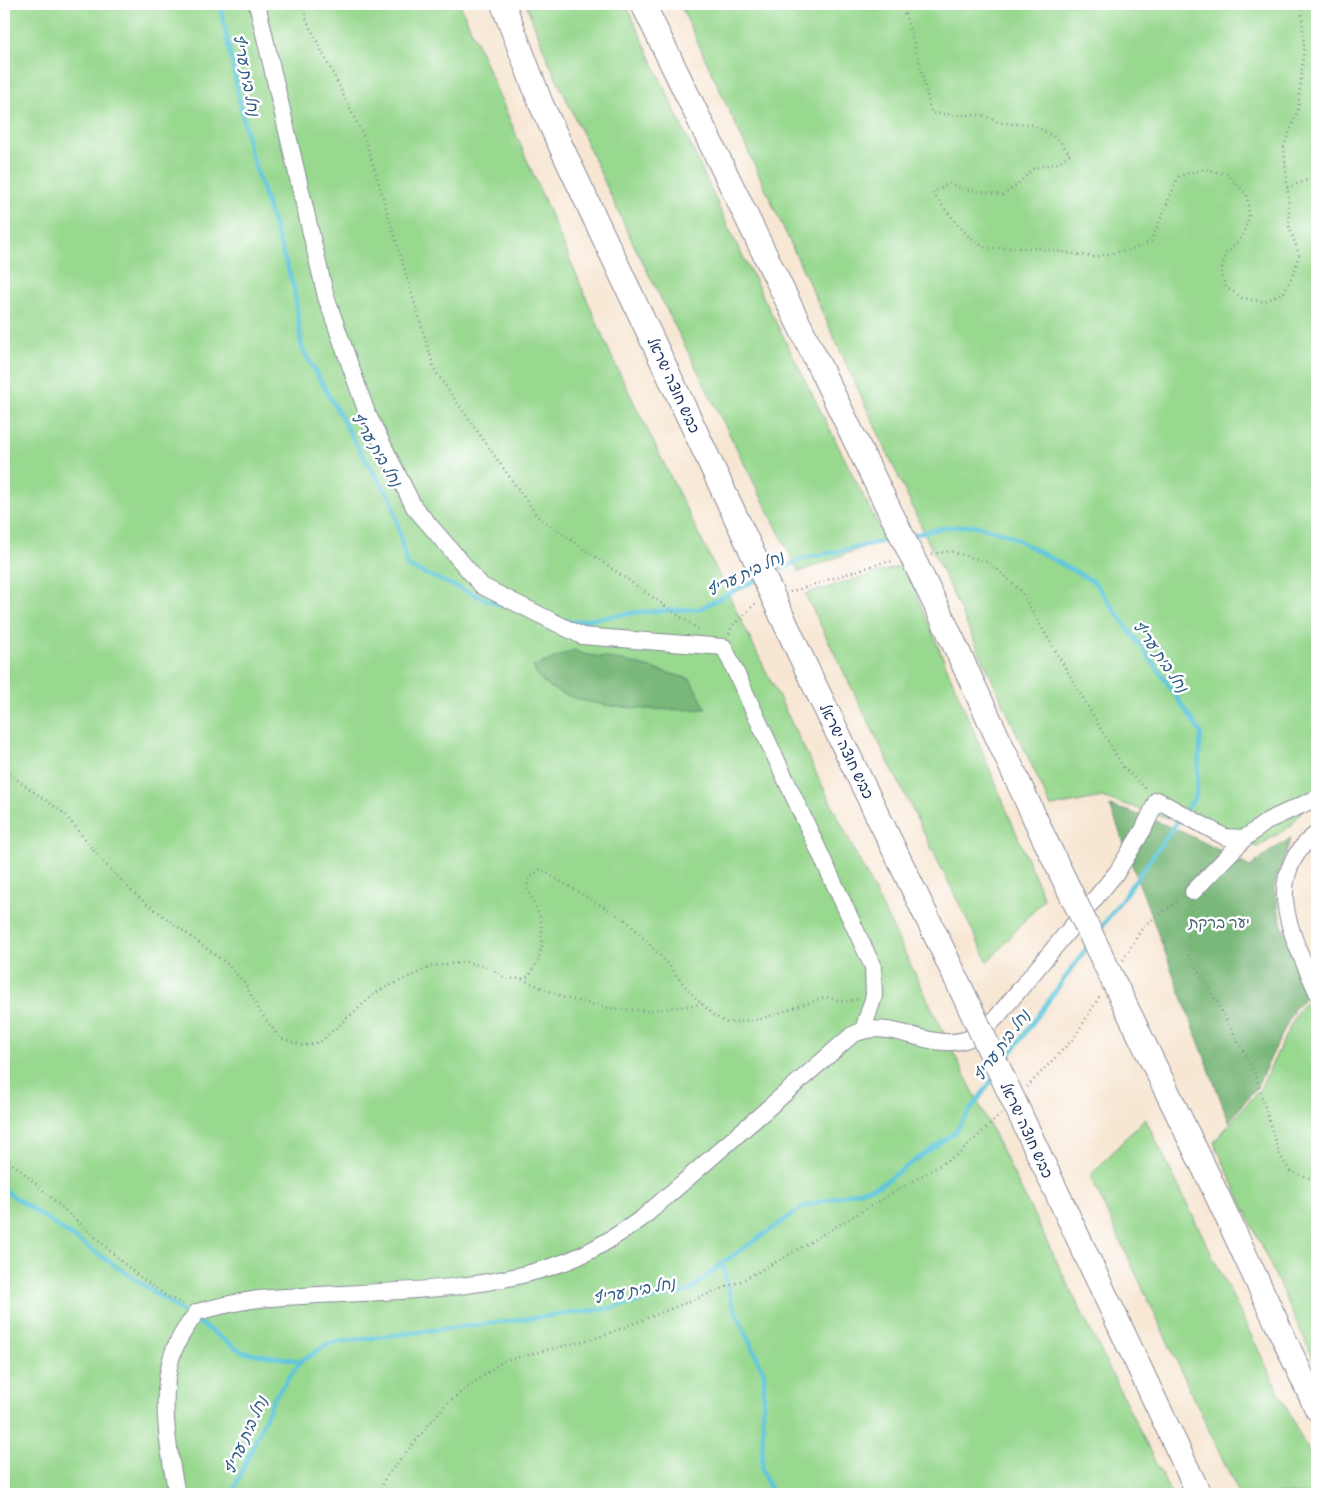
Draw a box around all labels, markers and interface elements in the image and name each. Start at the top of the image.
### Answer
water label: נחל בית עריף [229,32,265,119]
street label: כביש חוצה ישראל [643,334,705,436]
water label: נחל בית עריף [347,408,408,491]
water label: נחל בית עריף [703,545,788,600]
water label: נחל בית עריף [1129,616,1194,697]
street label: כביש חוצה ישראל [816,700,878,802]
park label: יער ברקת [1187,913,1250,932]
water label: נחל בית עריף [968,1004,1034,1084]
street label: כביש חוצה ישראל [996,1079,1058,1181]
water label: נחל בית עריף [591,1272,678,1308]
water label: נחל בית עריף [219,1392,272,1477]

